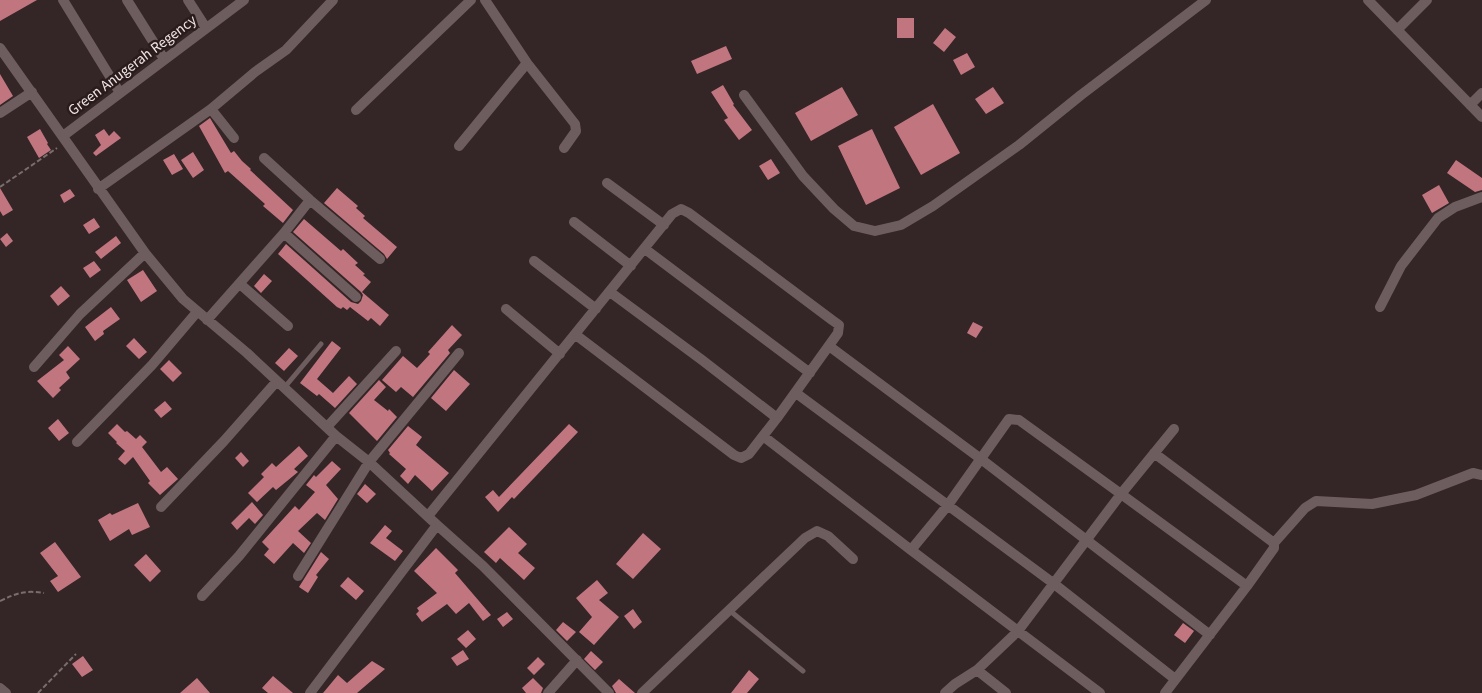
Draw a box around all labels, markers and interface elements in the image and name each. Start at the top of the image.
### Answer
street label: Green Anugerah Regency [64,10,201,121]

